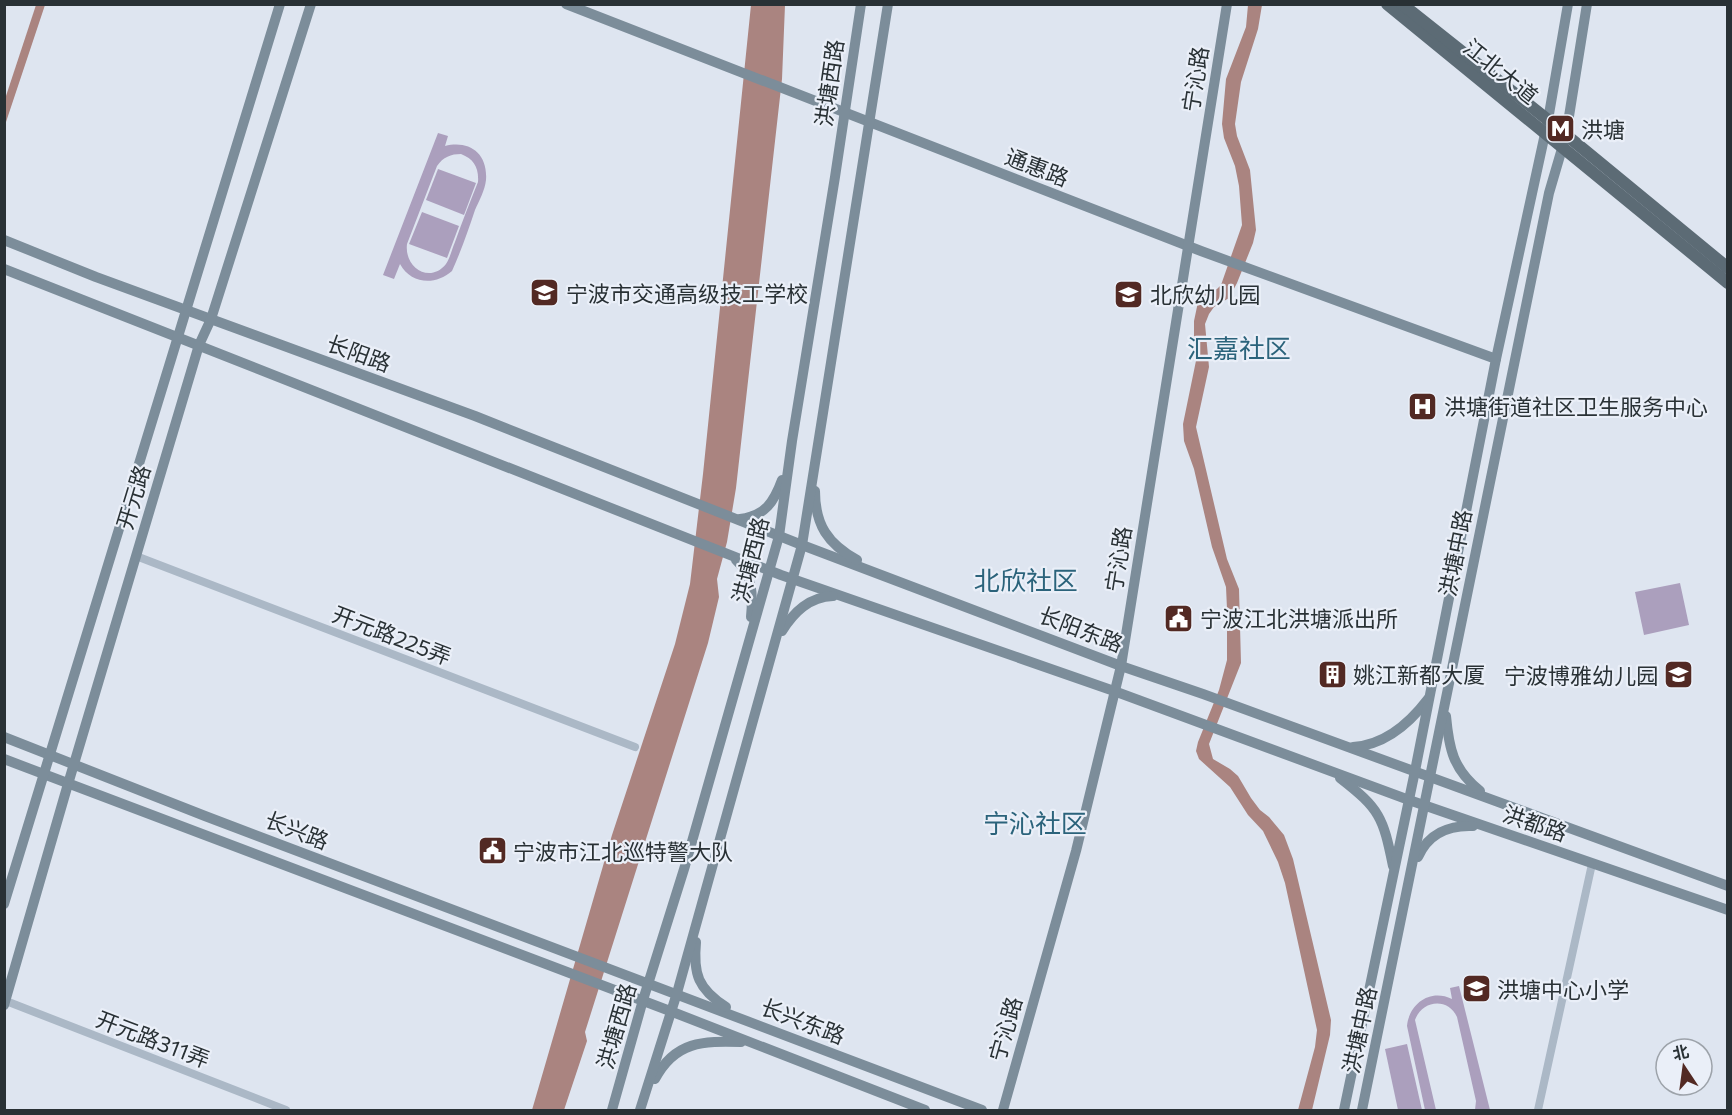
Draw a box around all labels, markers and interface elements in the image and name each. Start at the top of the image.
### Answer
street label: 江北大道 [1458,33,1544,109]
street label: 洪塘西路 [810,38,848,128]
street label: 宁沁路 [1177,44,1213,114]
metro station icon: 洪塘 [1544,113,1576,145]
place label: 洪塘 [1581,116,1625,143]
street label: 通惠路 [1001,143,1073,191]
school or university icon: 宁波市交通高级技工学校 [529,277,561,309]
school or university icon: 北欣幼儿园 [1113,278,1145,310]
place label: 宁波市交通高级技工学校 [566,280,808,307]
place label: 北欣幼儿园 [1150,281,1260,308]
street label: 长阳路 [323,329,395,377]
district label: 汇嘉社区 [1187,332,1291,363]
hospital icon: 洪塘街道社区卫生服务中心 [1407,390,1439,422]
place label: 洪塘街道社区卫生服务中心 [1444,393,1708,420]
street label: 开元路 [110,461,156,533]
street label: 洪塘中路 [1433,507,1477,599]
street label: 洪塘西路 [726,514,774,606]
street label: 宁沁路 [1100,524,1136,594]
district label: 北欣社区 [974,564,1078,595]
street label: 开元路225弄 [329,600,455,670]
street label: 长阳东路 [1035,601,1127,657]
public building icon: 宁波江北洪塘派出所 [1163,602,1195,634]
place label: 宁波江北洪塘派出所 [1200,605,1398,632]
building icon: 姚江新都大厦 [1316,658,1348,690]
school or university icon: 宁波博雅幼儿园 [1663,659,1695,691]
place label: 姚江新都大厦 [1353,661,1485,688]
place label: 宁波博雅幼儿园 [1504,662,1658,689]
street label: 洪都路 [1499,799,1571,847]
street label: 长兴路 [261,806,333,854]
district label: 宁沁社区 [983,807,1087,838]
public building icon: 宁波市江北巡特警大队 [476,835,508,867]
place label: 宁波市江北巡特警大队 [513,838,733,865]
school or university icon: 洪塘中心小学 [1460,973,1492,1005]
place label: 洪塘中心小学 [1497,976,1629,1003]
street label: 洪塘西路 [591,980,641,1072]
street label: 洪塘中路 [1337,984,1381,1076]
street label: 长兴东路 [757,993,849,1049]
street label: 宁沁路 [983,994,1027,1064]
street label: 开元路311弄 [92,1005,214,1073]
north arrow [1654,1037,1714,1097]
text: 北 [1671,1041,1690,1063]

